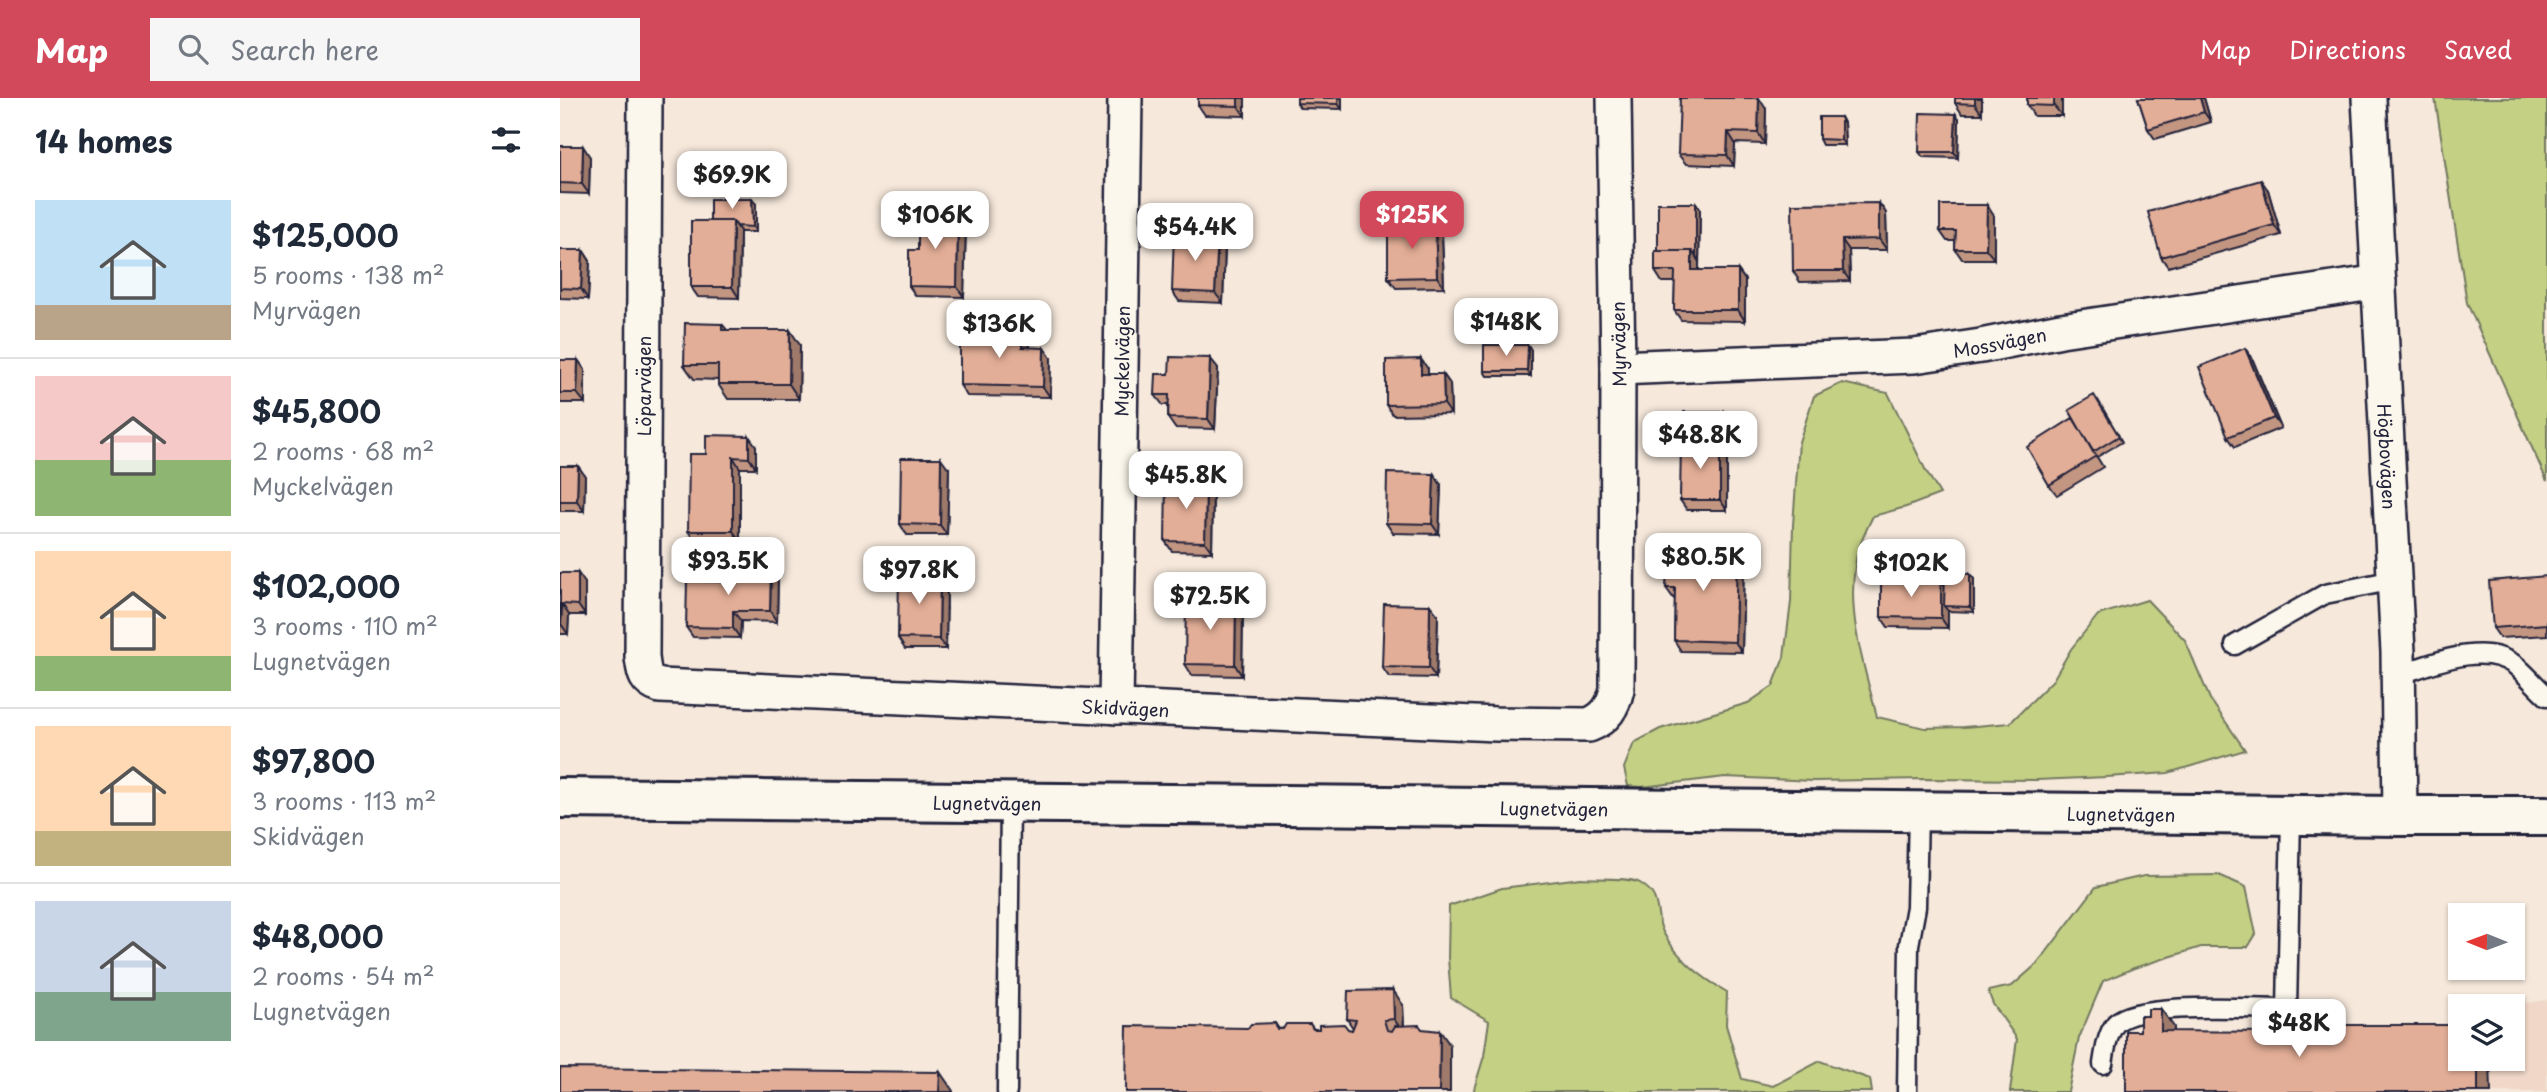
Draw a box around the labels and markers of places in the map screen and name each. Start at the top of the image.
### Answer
pin: $69.9K [675,152,789,211]
pin: $106K [886,192,984,251]
pin: $125K [1363,192,1461,251]
pin: $54.4K [1138,204,1252,263]
pin: $148K [1457,299,1555,358]
pin: $136K [950,300,1048,360]
pin: $48.8K [1643,412,1757,471]
pin: $45.8K [1129,452,1243,511]
pin: $80.5K [1646,533,1760,593]
pin: $93.5K [671,538,785,597]
pin: $102K [1862,540,1960,599]
pin: $97.8K [862,546,976,606]
pin: $72.5K [1153,573,1267,632]
pin: $48K [2258,1000,2340,1059]

